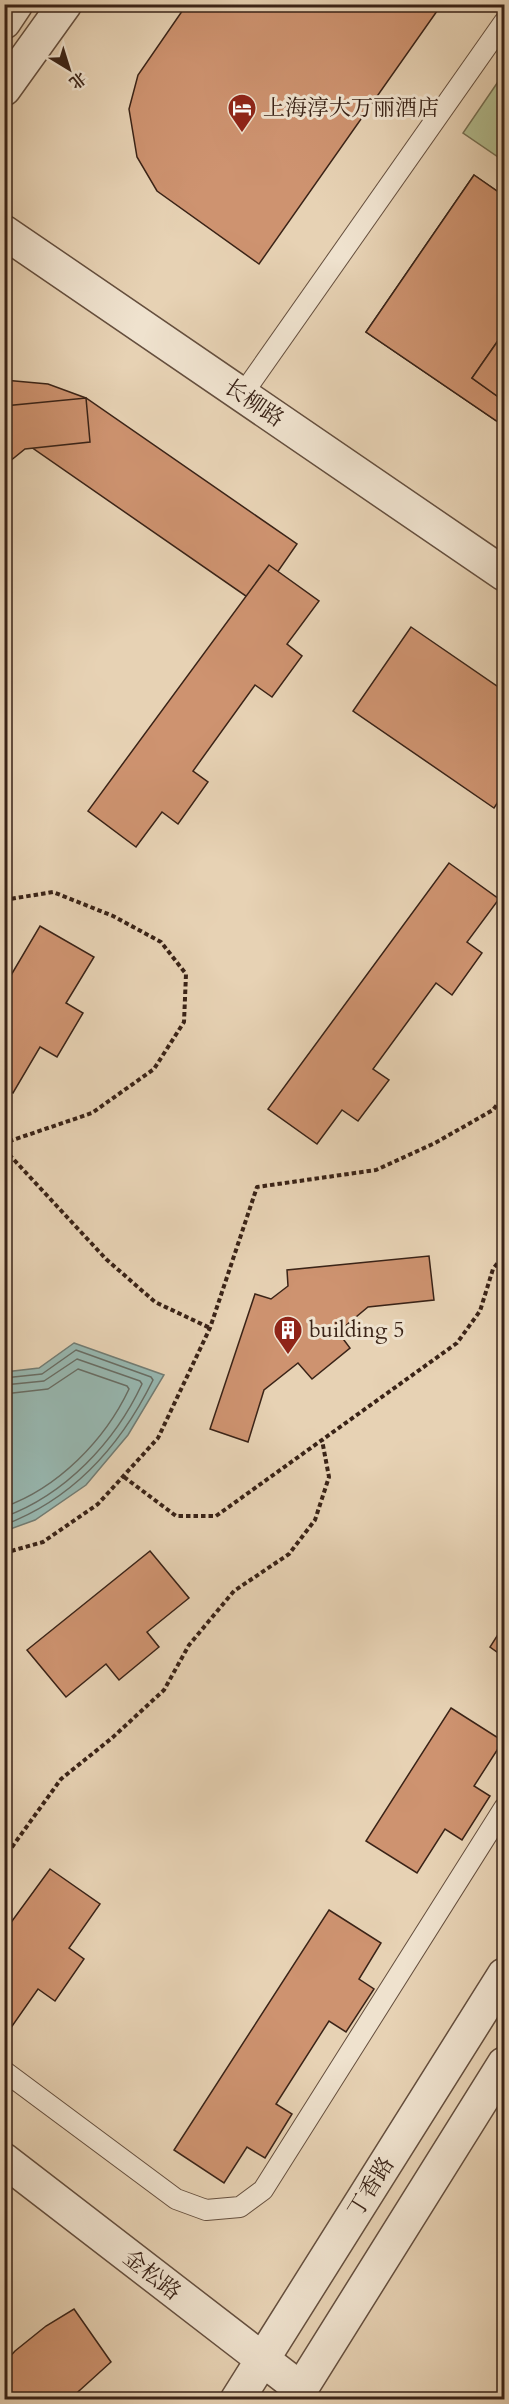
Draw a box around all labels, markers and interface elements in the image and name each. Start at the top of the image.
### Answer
north arrow [39,39,99,99]
text: 北 [65,66,91,94]
hotel icon: 上海淳大万丽酒店 [226,92,258,134]
place label: 上海淳大万丽酒店 [263,93,439,123]
street label: 长柳路 [218,372,290,434]
building icon: building 5 [272,1314,304,1356]
place label: building 5 [309,1315,405,1345]
street label: 丁香路 [341,2151,401,2223]
street label: 金松路 [117,2243,187,2307]

